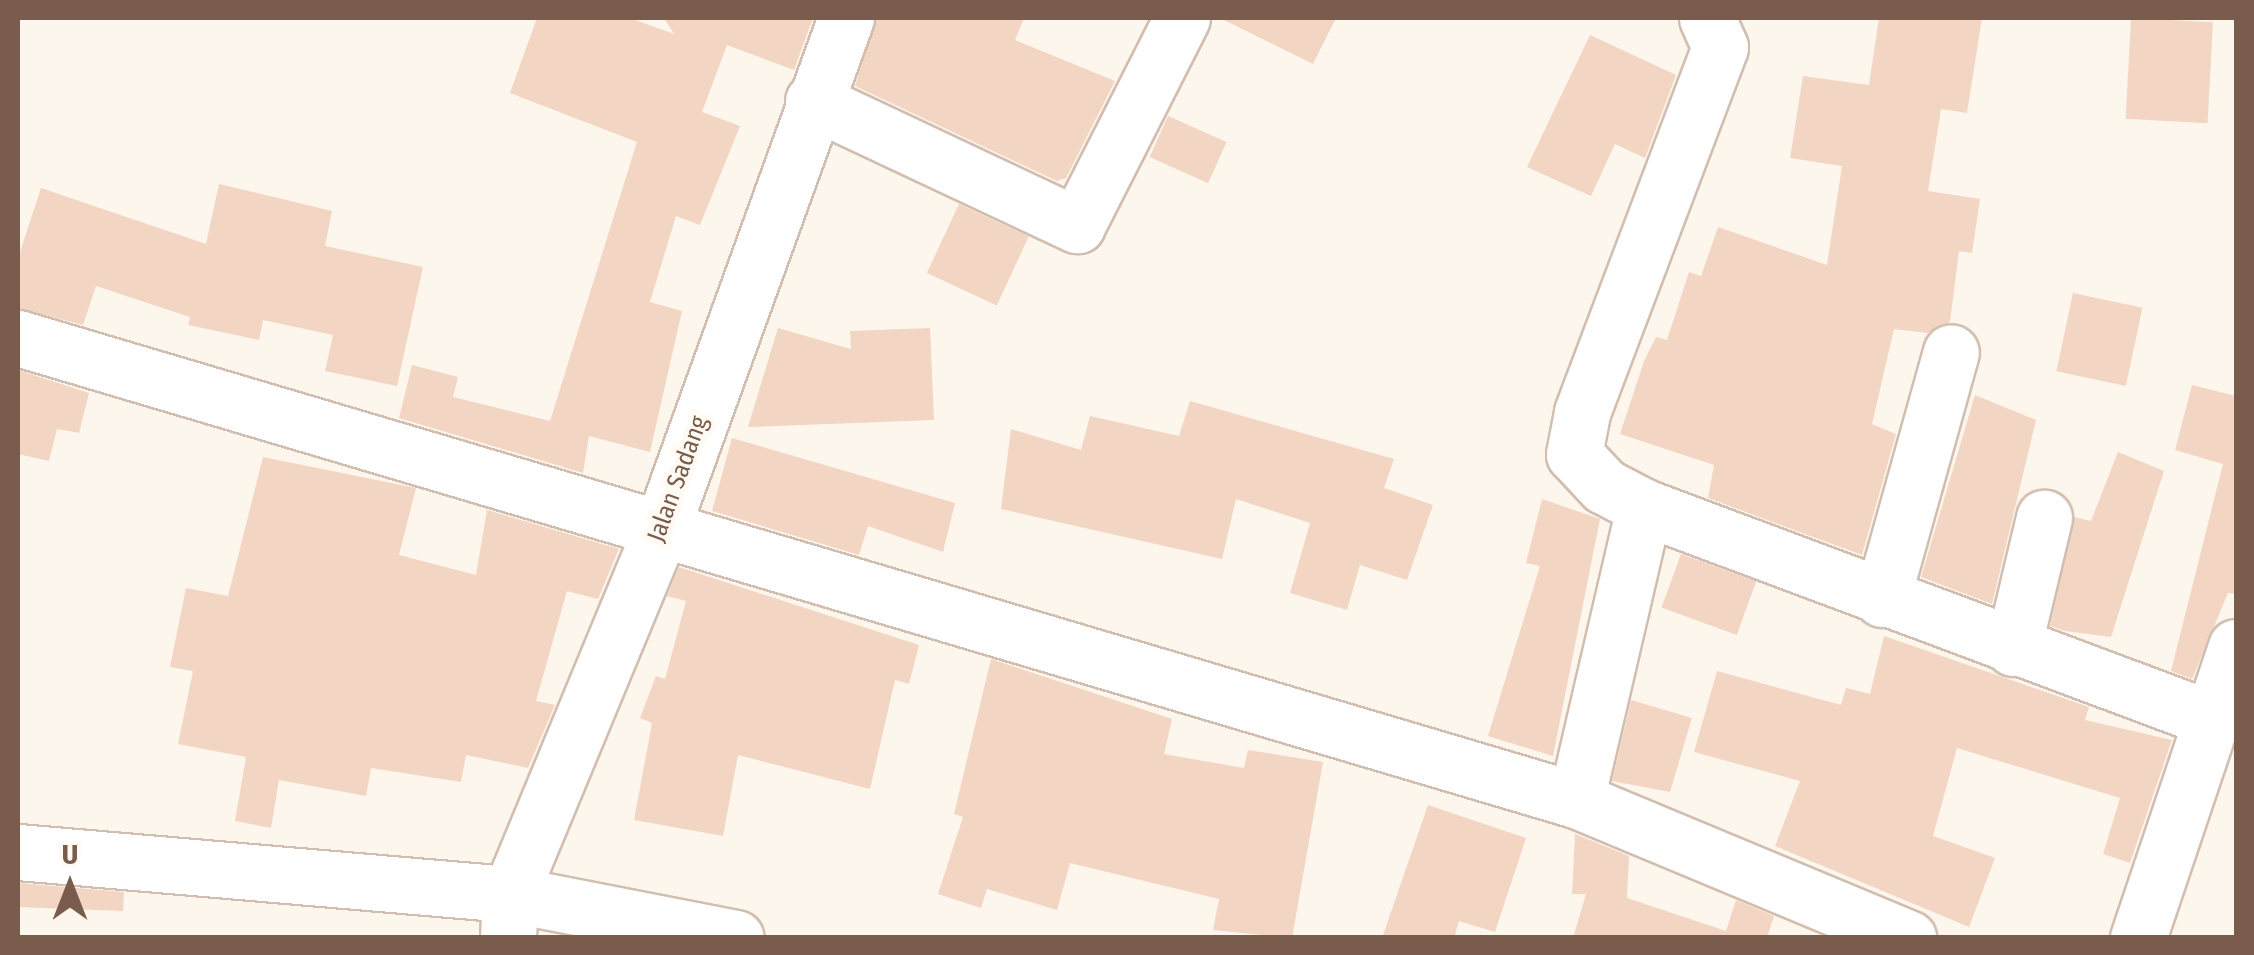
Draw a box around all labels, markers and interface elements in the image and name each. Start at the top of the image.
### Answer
street label: Jalan Sadang [641,412,715,546]
north arrow [20,835,120,935]
text: U [62,838,78,871]

